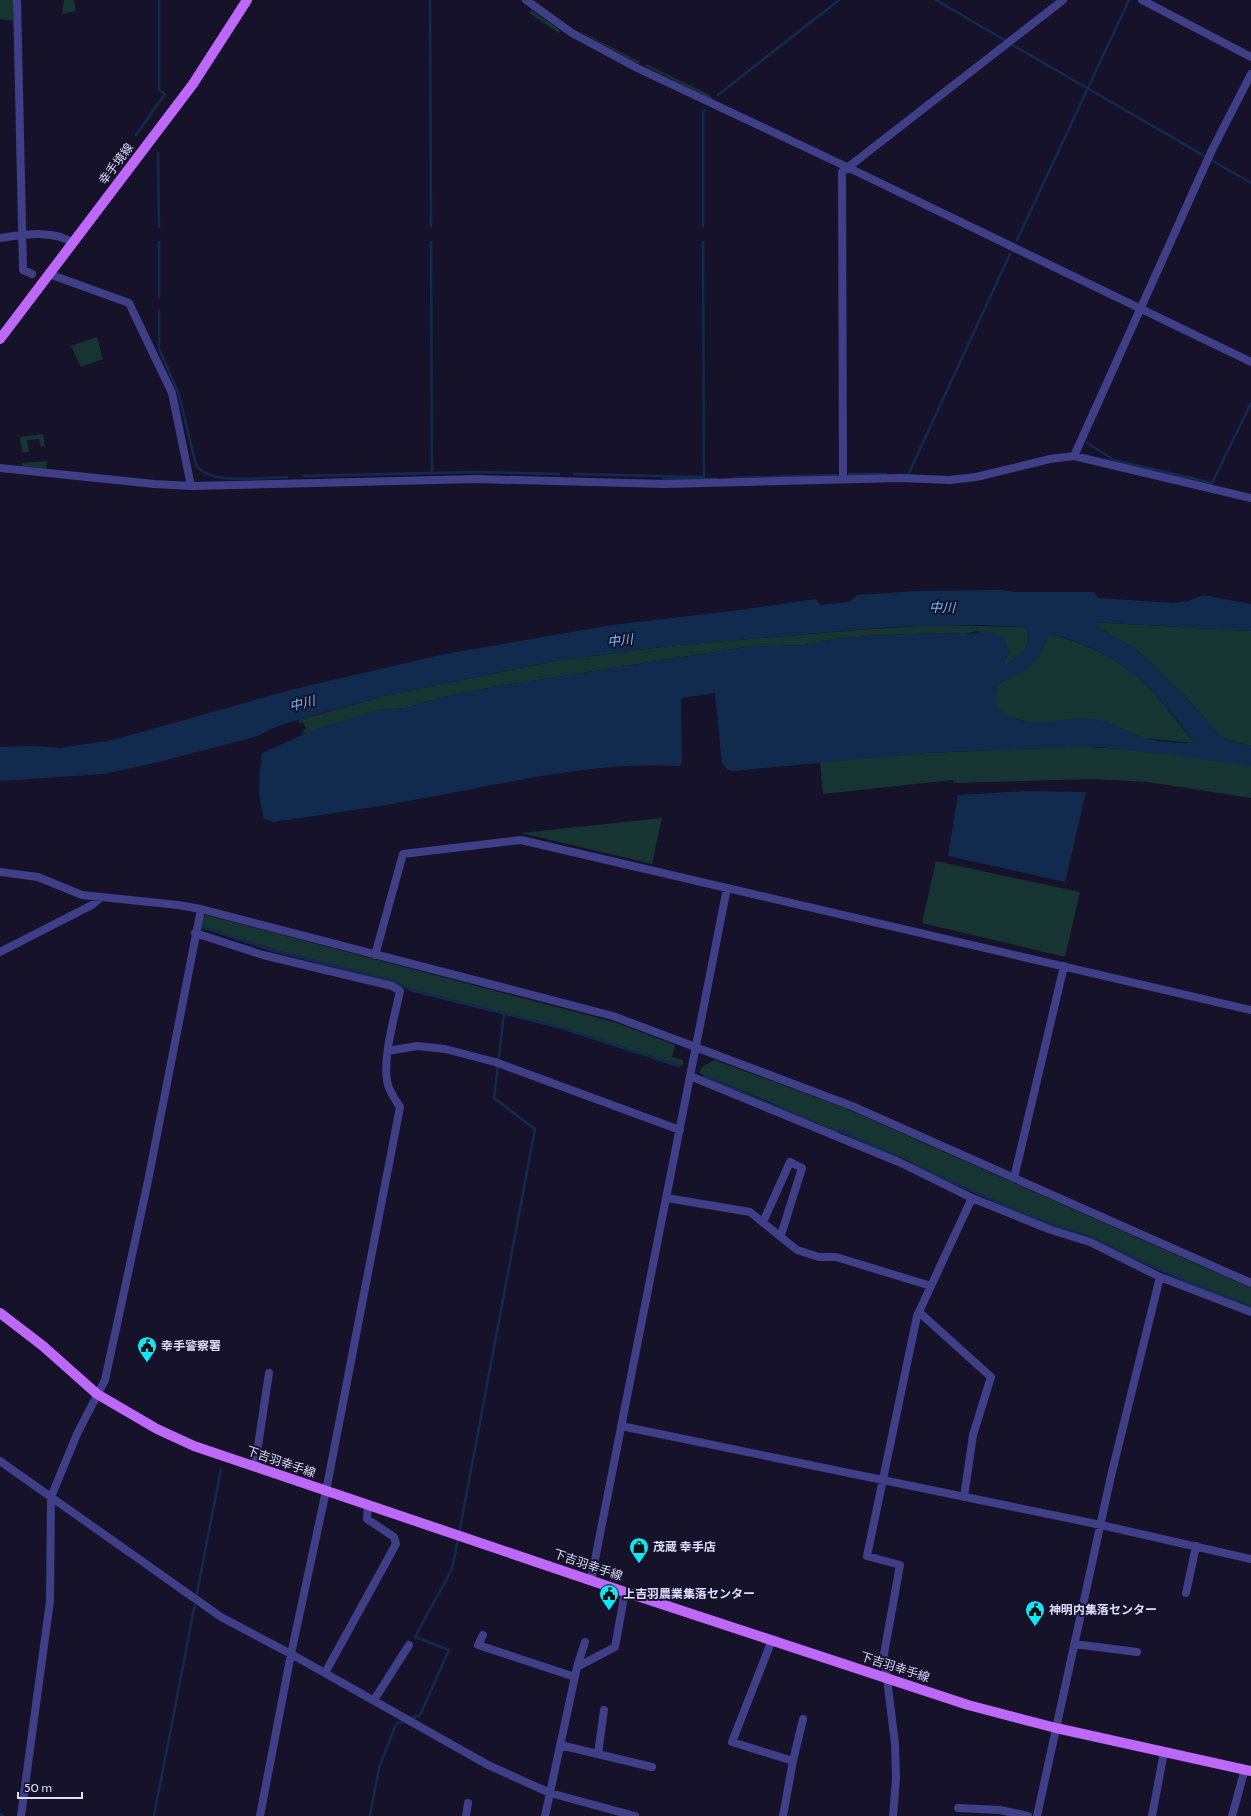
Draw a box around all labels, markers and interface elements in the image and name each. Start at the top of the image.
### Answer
street label: 幸手境線 [95,140,136,187]
water label: 中川 [929,599,957,615]
water label: 中川 [606,630,636,650]
water label: 中川 [287,692,318,714]
public building icon: 幸手警察署 [136,1335,158,1363]
place label: 幸手警察署 [161,1338,221,1353]
street label: 下吉羽幸手線 [245,1443,318,1480]
shop icon: 茂蔵 幸手店 [628,1536,650,1564]
place label: 茂蔵 幸手店 [653,1539,716,1554]
street label: 下吉羽幸手線 [552,1546,625,1583]
public building icon: 上吉羽農業集落センター [598,1583,620,1611]
place label: 上吉羽農業集落センター [623,1586,755,1601]
public building icon: 神明内集落センター [1024,1599,1046,1627]
place label: 神明内集落センター [1049,1602,1157,1617]
street label: 下吉羽幸手線 [859,1648,932,1685]
scale bar [18,1774,82,1800]
text: 50 m [24,1780,52,1795]

